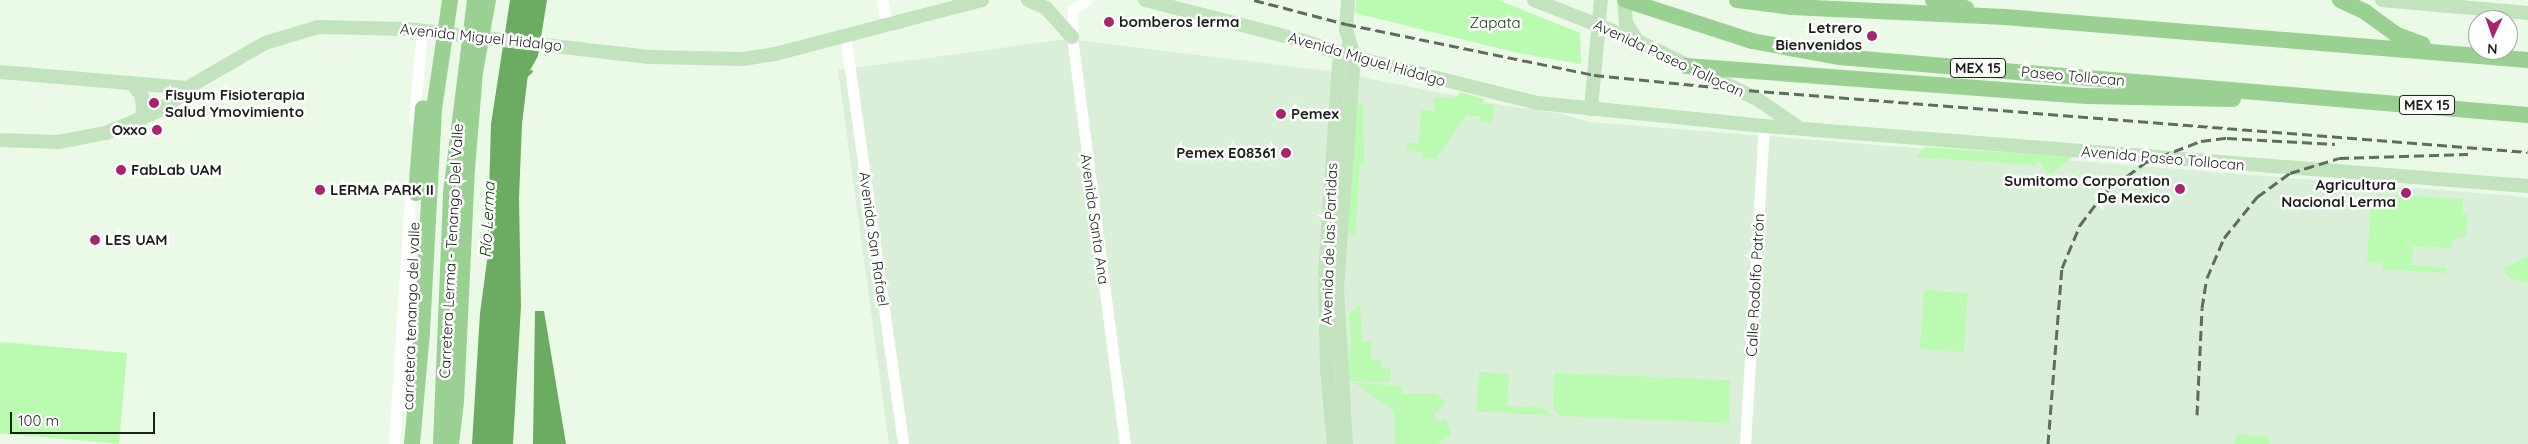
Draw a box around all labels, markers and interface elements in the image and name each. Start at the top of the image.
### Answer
north arrow [2468,10,2518,60]
place label: bomberos lerma [1119,13,1239,31]
park label: Zapata [1469,14,1521,32]
street label: Avenida Paseo Tollocan [1591,15,1747,101]
marker: bomberos lerma [1103,16,1115,28]
place label: Letrero Bienvenidos [1775,18,1862,53]
street label: Avenida Miguel Hidalgo [399,20,563,54]
street label: Avenida Miguel Hidalgo [1286,28,1448,90]
marker: Letrero Bienvenidos [1866,30,1878,42]
text: N [2487,40,2498,58]
road number: MEX 15 [1949,56,2007,80]
street label: Paseo Tollocan [2020,62,2126,90]
place label: Fisyum Fisioterapia Salud Ymovimiento [165,85,305,120]
road number: MEX 15 [2398,94,2456,116]
marker: Fisyum Fisioterapia Salud Ymovimiento [147,96,161,110]
place label: Pemex [1291,105,1339,123]
marker: Pemex [1275,108,1287,120]
place label: Oxxo [112,121,147,139]
street label: Carretera Lerma - Tenango Del Valle [435,123,467,379]
marker: Oxxo [151,124,163,136]
street label: Avenida Paseo Tollocan [2081,142,2245,174]
place label: Pemex E08361 [1176,144,1276,162]
marker: Pemex E08361 [1280,147,1292,159]
street label: Avenida Santa Ana [1077,153,1113,285]
place label: FabLab UAM [131,161,222,179]
street label: Avenida de las Partidas [1317,163,1341,325]
marker: FabLab UAM [115,164,127,176]
street label: Avenida San Rafael [856,171,892,307]
place label: Sumitomo Corporation De Mexico [2004,171,2170,206]
place label: Agricultura Nacional Lerma [2281,175,2396,210]
place label: LERMA PARK II [330,181,434,199]
water label: Río Lerma [475,181,499,259]
marker: Sumitomo Corporation De Mexico [2174,183,2186,195]
marker: LERMA PARK II [314,184,326,196]
marker: Agricultura Nacional Lerma [2400,187,2412,199]
street label: Calle Rodolfo Patrón [1742,213,1768,357]
street label: carretera tenango del valle [399,222,423,410]
place label: LES UAM [105,231,167,249]
marker: LES UAM [89,234,101,246]
scale bar [12,402,158,434]
text: 100 m [18,411,59,430]

